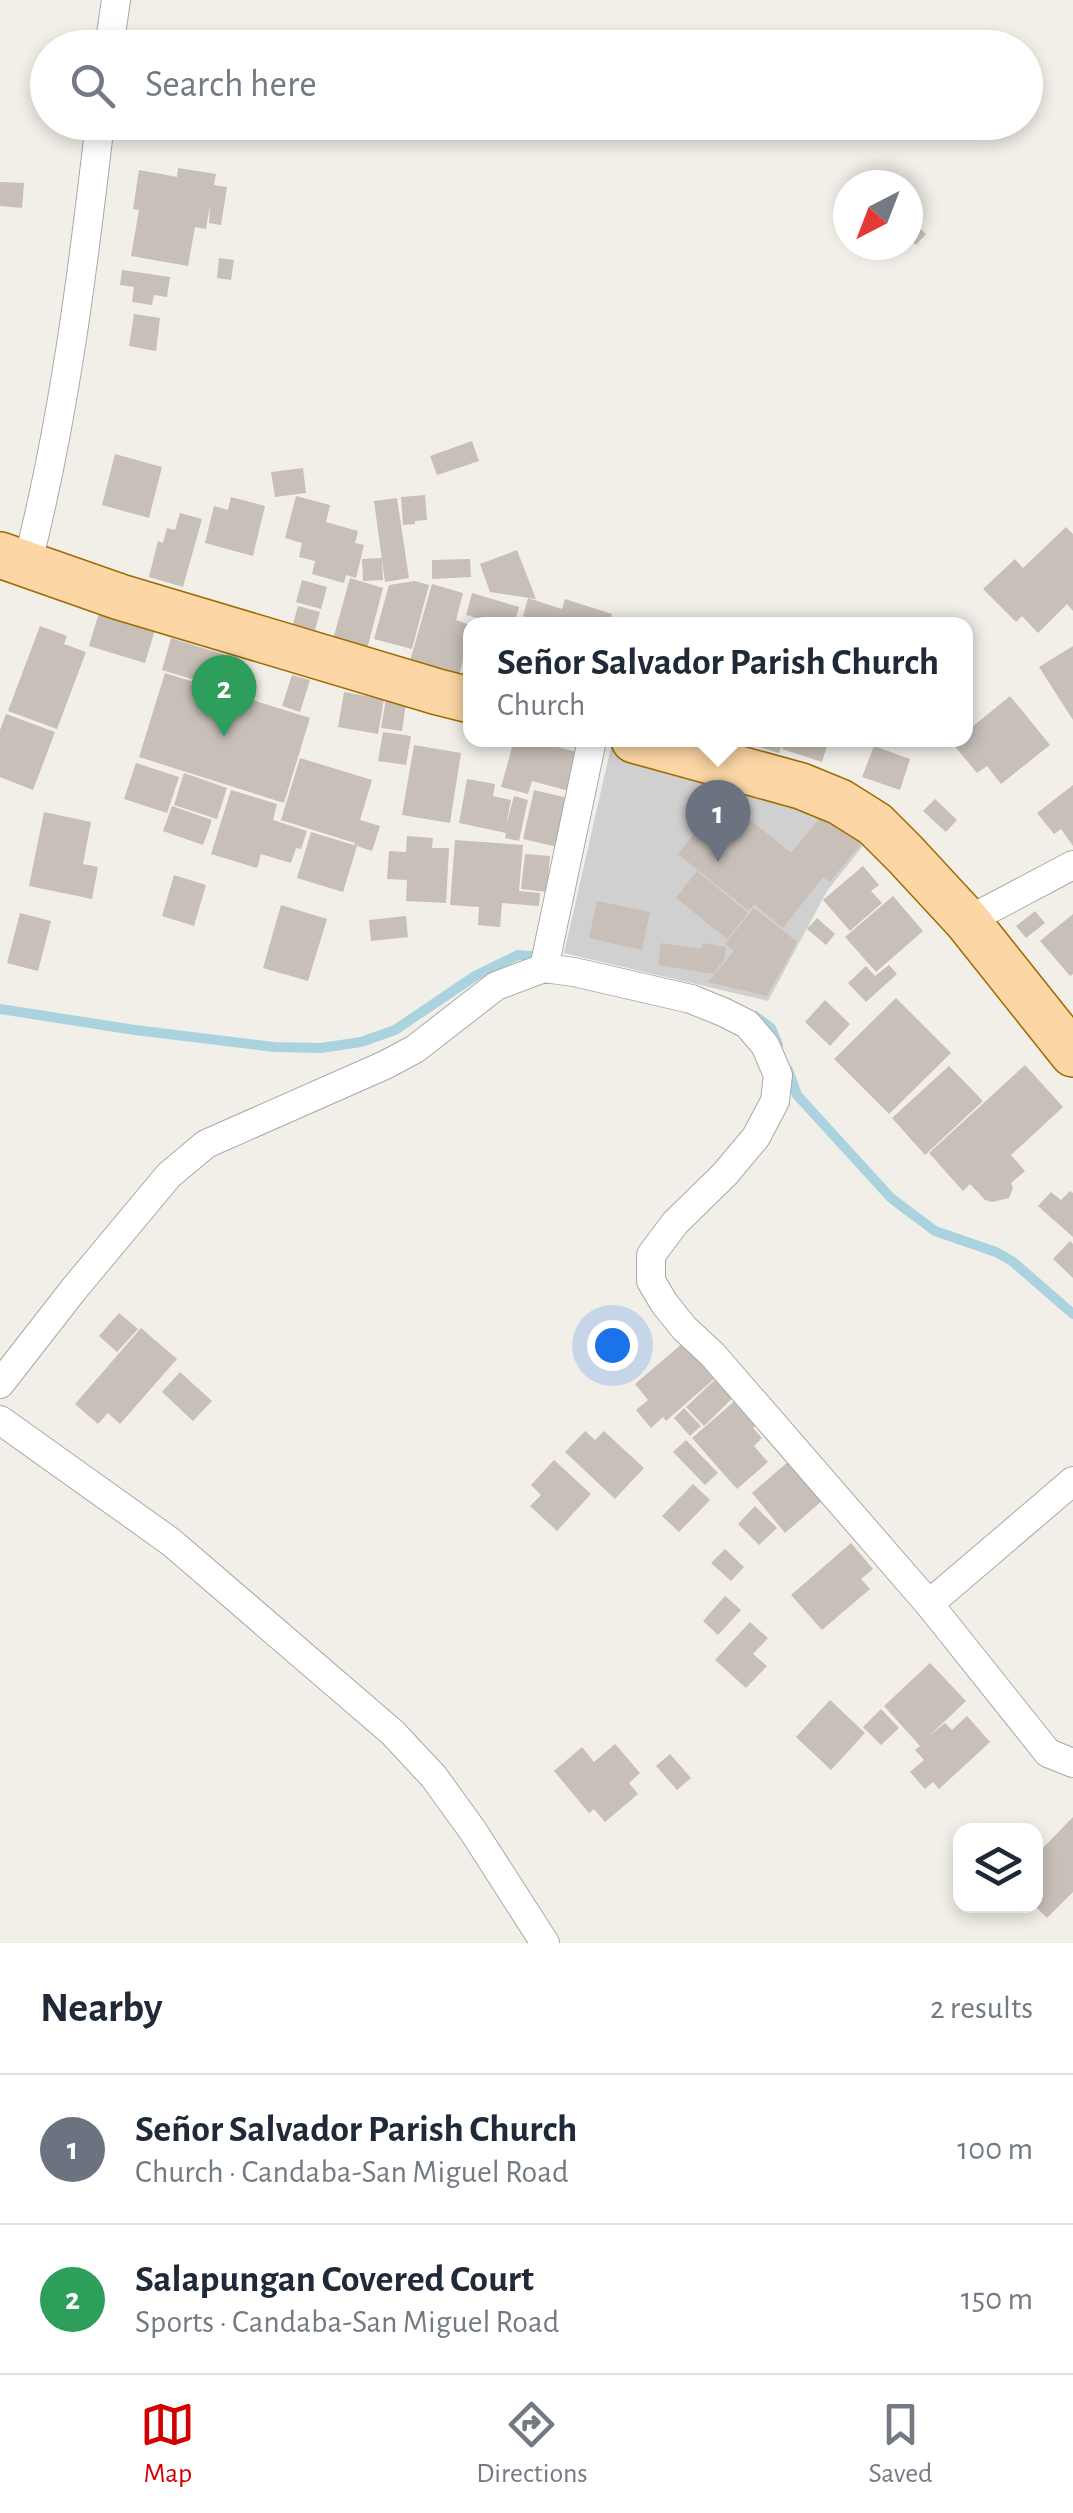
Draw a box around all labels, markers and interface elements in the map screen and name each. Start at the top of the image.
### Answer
search box [30,30,1043,140]
icon: search [65,58,120,113]
text: Search here [145,66,317,104]
north arrow [833,170,923,260]
popup [463,617,973,747]
text: Señor Salvador Parish Church [497,644,939,682]
pin: 2 [192,654,256,737]
text: Church [497,689,585,721]
pin: 1 [686,780,750,862]
your location [587,1320,638,1371]
map controls [953,1823,1043,1913]
button: layers [953,1823,1043,1913]
text: Nearby [40,1987,163,2029]
text: 2 results [930,1992,1033,2024]
text: Señor Salvador Parish Church [135,2111,577,2149]
text: 1 [67,2133,78,2165]
text: 100 m [957,2133,1033,2165]
text: Church · Candaba-San Miguel Road [135,2156,569,2188]
text: Salapungan Covered Court [135,2261,534,2299]
text: 2 [65,2283,80,2315]
text: 150 m [961,2283,1033,2315]
text: Sports · Candaba-San Miguel Road [135,2306,559,2338]
tab: Map [140,2397,195,2491]
tab: Directions [476,2397,588,2491]
tab: Saved [869,2397,933,2491]

